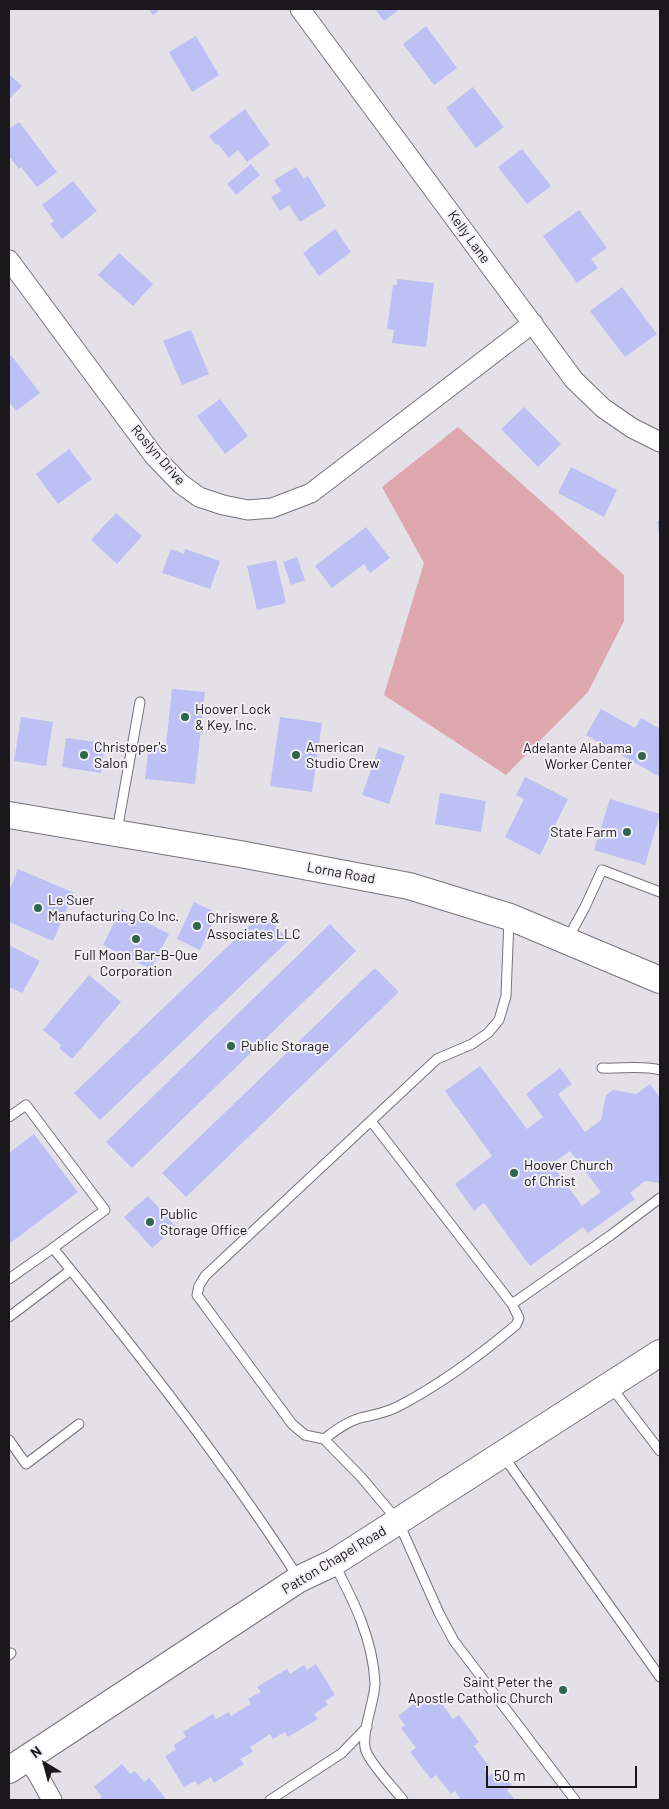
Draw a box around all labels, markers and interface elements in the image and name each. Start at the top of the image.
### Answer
street label: Kelly Lane [444,207,494,267]
street label: Roslyn Drive [127,422,189,488]
place label: Hoover Lock & Key, Inc. [195,701,271,734]
marker: Hoover Lock & Key, Inc. [179,711,191,723]
place label: Christoper's Salon [94,739,167,772]
place label: American Studio Crew [306,739,379,772]
place label: Adelante Alabama Worker Center [523,740,632,772]
marker: Christoper's Salon [78,749,90,761]
marker: American Studio Crew [290,749,302,761]
marker: Adelante Alabama Worker Center [636,750,648,762]
place label: State Farm [550,824,617,840]
marker: State Farm [621,826,633,838]
street label: Lorna Road [306,859,376,887]
place label: Le Suer Manufacturing Co Inc. [48,892,179,924]
marker: Le Suer Manufacturing Co Inc. [32,902,44,914]
place label: Chriswere & Associates LLC [207,910,300,942]
marker: Chriswere & Associates LLC [191,920,203,932]
marker: Full Moon Bar-B-Que Corporation [130,933,142,945]
place label: Full Moon Bar-B-Que Corporation [74,947,198,980]
place label: Public Storage [241,1038,329,1054]
marker: Public Storage [225,1040,237,1052]
place label: Hoover Church of Christ [524,1157,613,1190]
marker: Hoover Church of Christ [508,1167,520,1179]
place label: Public Storage Office [160,1206,247,1238]
marker: Public Storage Office [144,1216,156,1228]
street label: Patton Chapel Road [279,1522,389,1598]
place label: Saint Peter the Apostle Catholic Church [408,1674,553,1706]
marker: Saint Peter the Apostle Catholic Church [557,1684,569,1696]
north arrow [20,1739,70,1789]
text: N [27,1742,45,1761]
scale bar [489,1756,640,1788]
text: 50 m [494,1766,526,1784]

